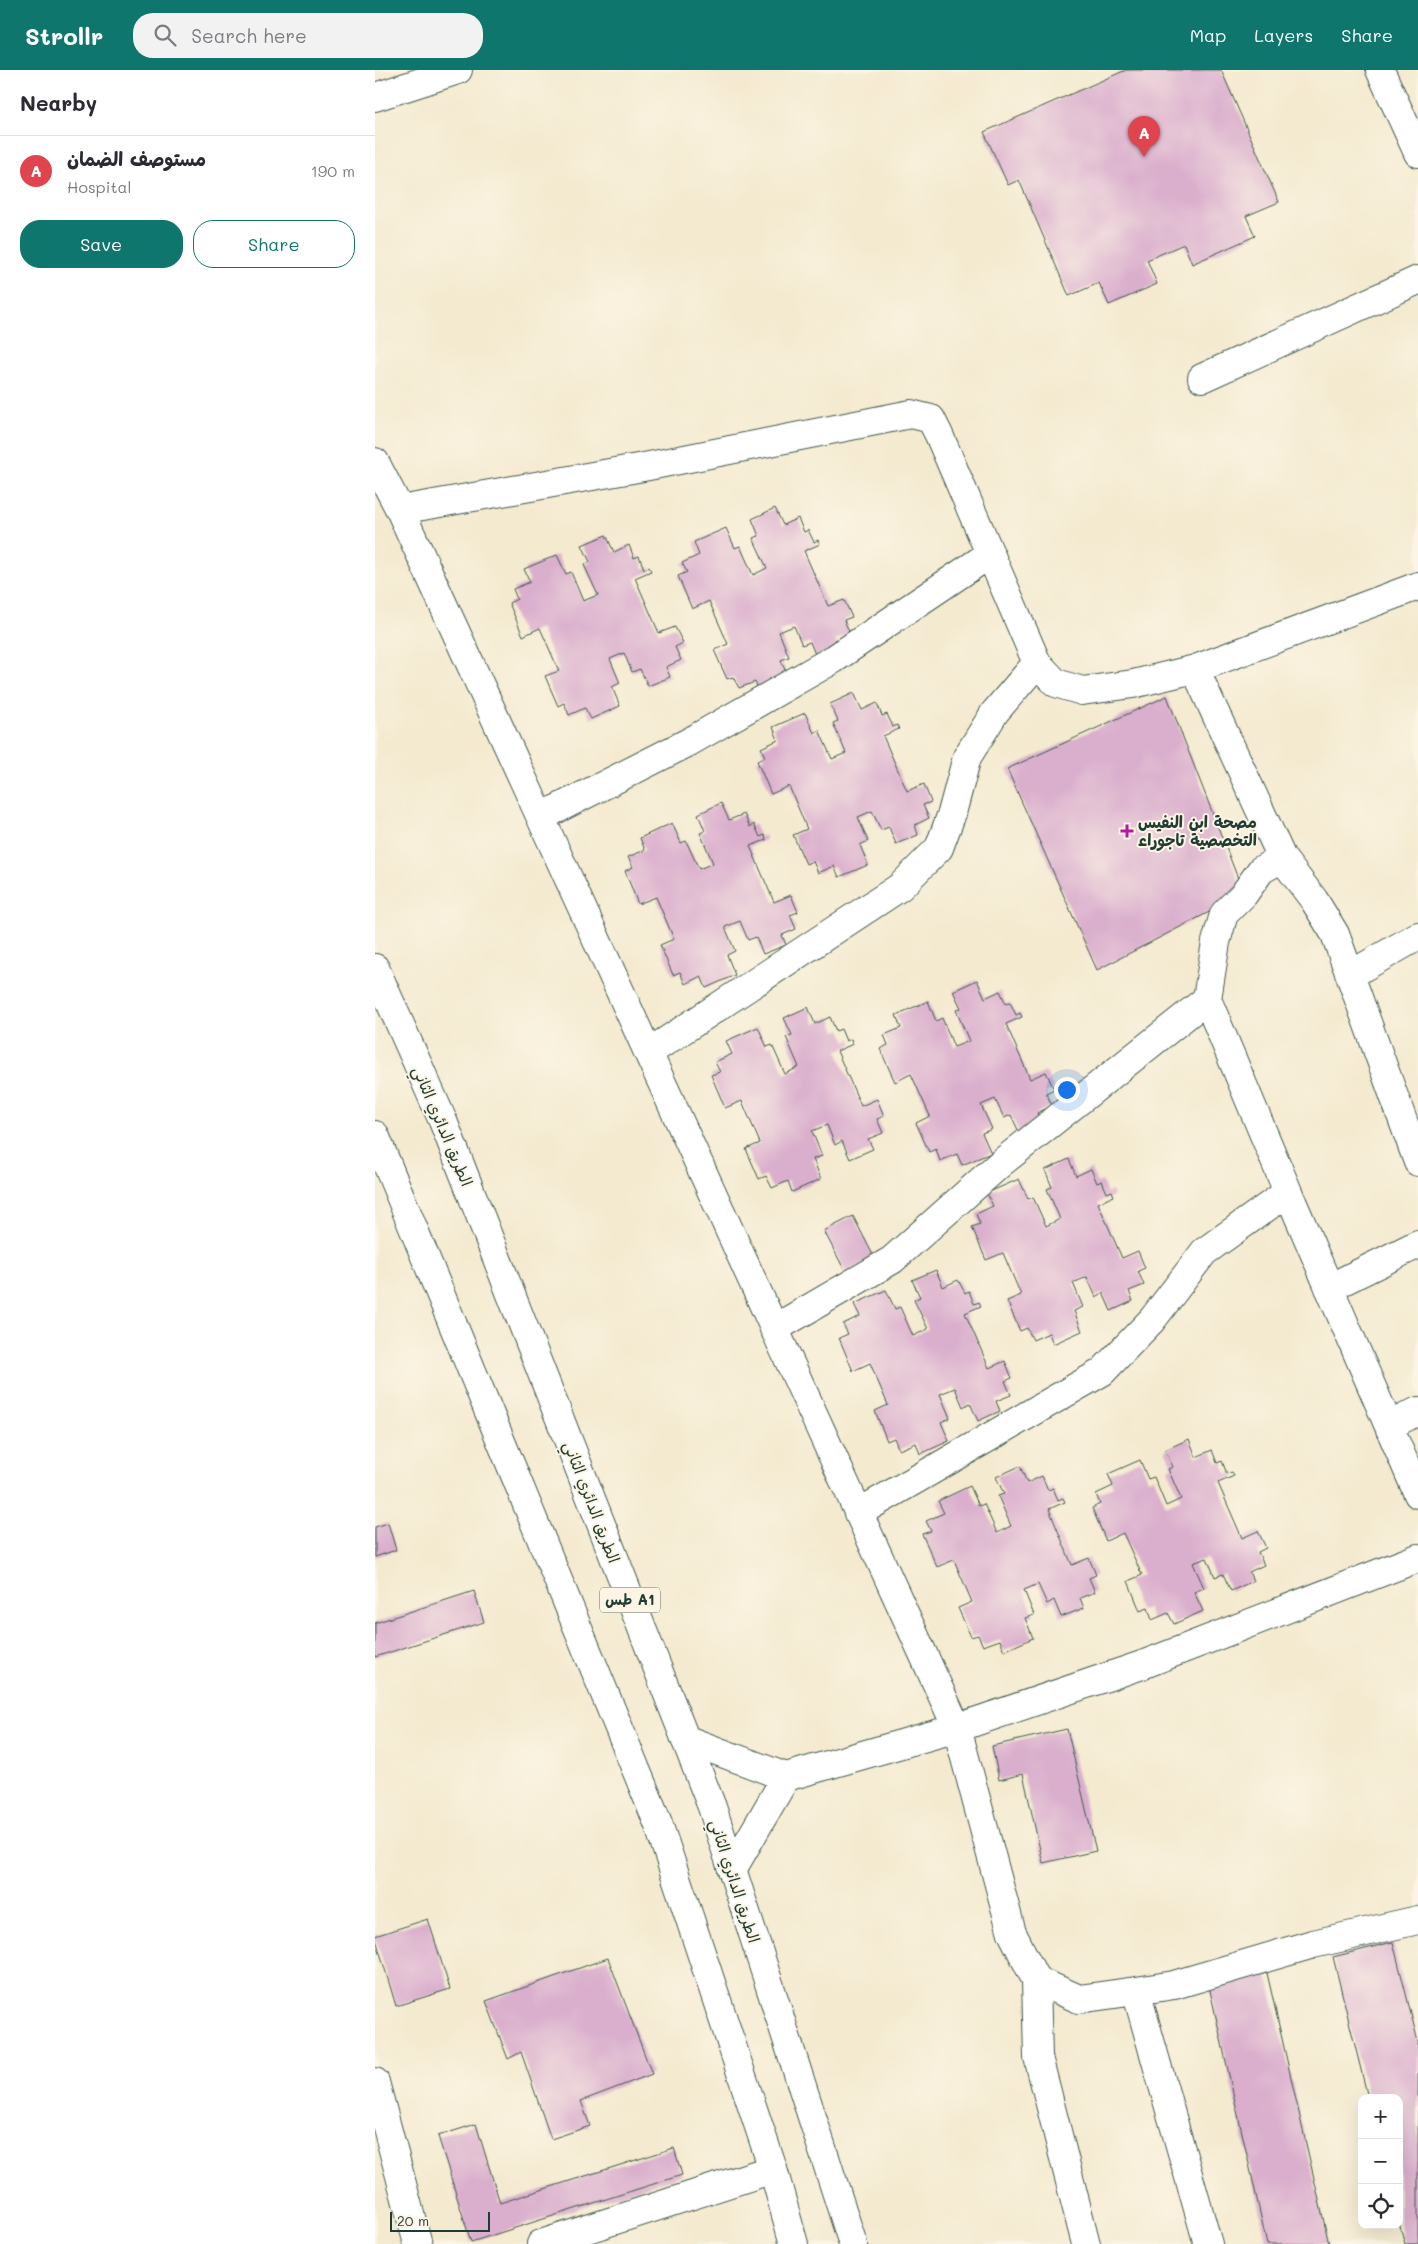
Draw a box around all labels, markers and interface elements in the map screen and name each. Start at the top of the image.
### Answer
search box [133,13,483,58]
text: Strollr [25,20,103,51]
icon: search [151,21,179,49]
text: Search here [191,23,307,48]
text: Map [1190,23,1226,47]
text: Layers [1254,23,1313,47]
text: Share [1341,23,1393,47]
text: Nearby [20,89,97,116]
pin: A [1128,116,1160,157]
text: مستوصف الضمان [67,146,206,171]
text: A [30,160,42,181]
text: 190 m [311,160,355,181]
text: Hospital [67,176,131,197]
button: Save [20,220,183,268]
button: Share [193,220,355,268]
place label: مصحة ابن النفيس التخصصية تاجوراء [1138,811,1257,852]
marker: مصحة ابن النفيس التخصصية تاجوراء [1120,824,1134,838]
street label: الطريق الدائري الثاني [404,1063,478,1191]
your location [1054,1077,1080,1103]
street label: الطريق الدائري الثاني [555,1438,625,1567]
road number: طس A1 [600,1588,660,1612]
street label: الطريق الدائري الثاني [701,1816,765,1947]
map controls [1358,2094,1403,2229]
button: + [1358,2094,1403,2139]
button: − [1358,2139,1403,2184]
button: locate [1358,2184,1403,2229]
scale bar [390,2209,490,2232]
text: 20 m [397,2211,429,2230]

